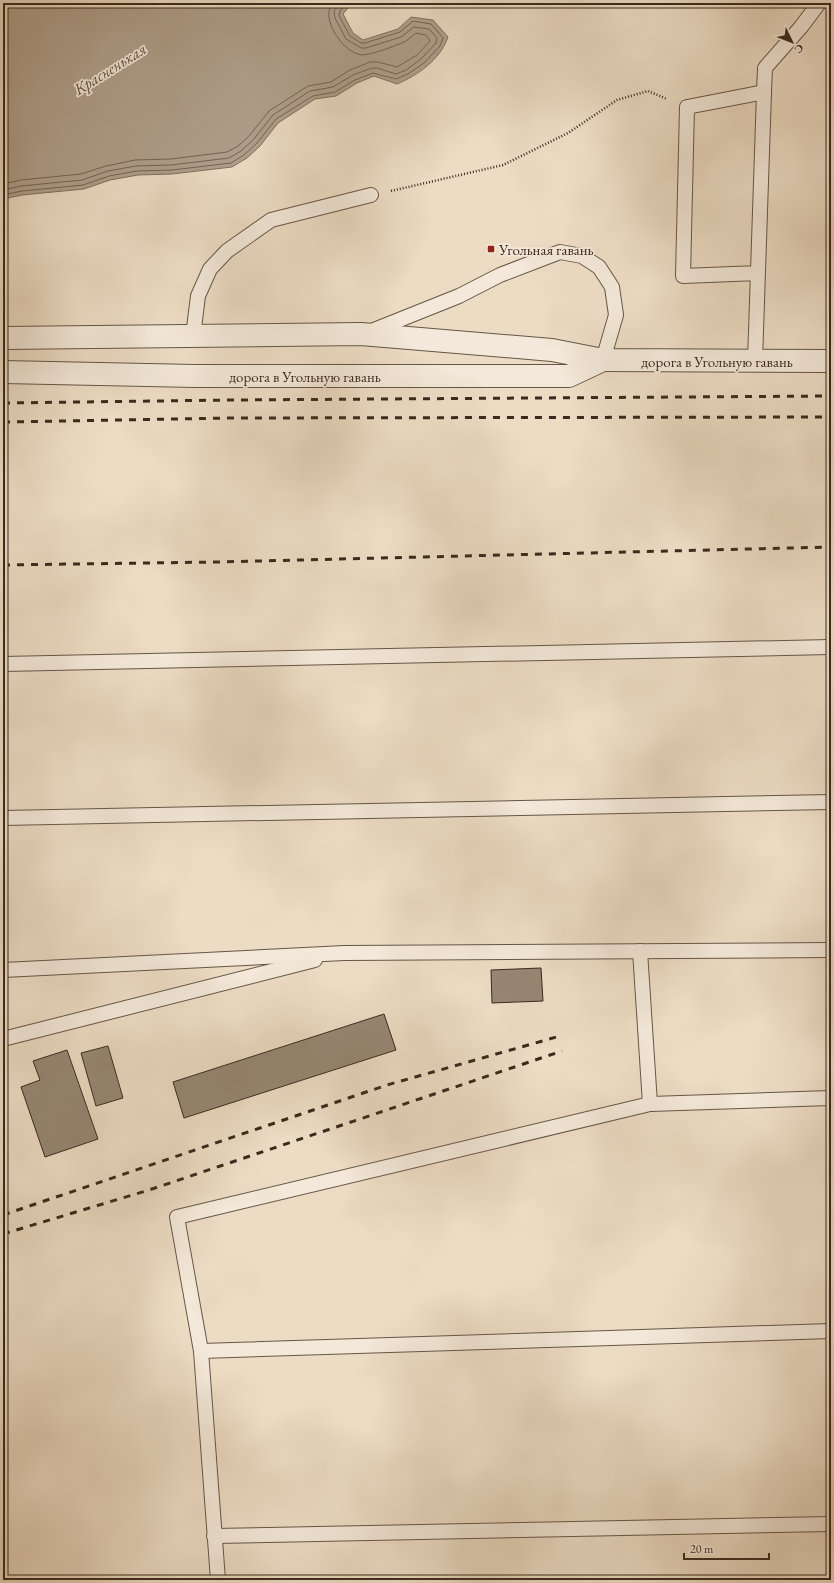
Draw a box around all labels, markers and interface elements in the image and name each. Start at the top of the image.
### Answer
north arrow [772,22,812,62]
water label: Красненькая [69,38,150,100]
text: С [791,41,807,57]
place label: Угольная гавань [498,240,594,259]
marker: Угольная гавань [486,244,496,254]
street label: дорога в Угольную гавань [641,352,793,371]
street label: дорога в Угольную гавань [229,367,381,386]
scale bar [684,1535,769,1561]
text: 20 m [690,1541,714,1557]

